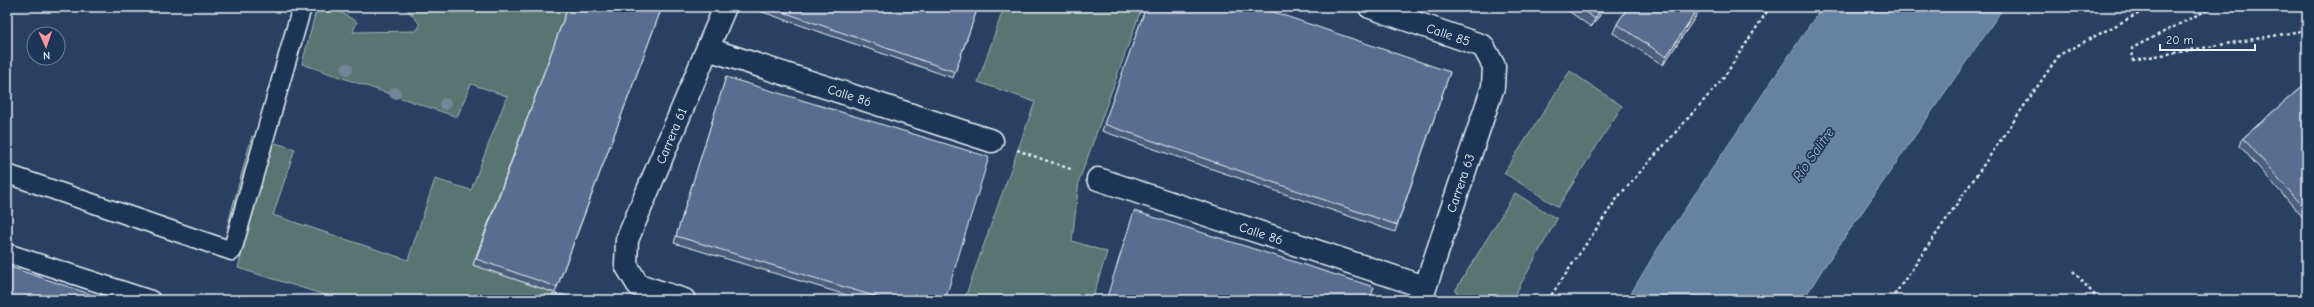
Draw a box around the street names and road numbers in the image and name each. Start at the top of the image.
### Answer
street label: Calle 85 [1425,20,1472,49]
street label: Calle 86 [826,81,873,109]
street label: Carrera 61 [653,105,690,166]
street label: Carrera 63 [1443,152,1477,214]
street label: Calle 86 [1237,219,1285,248]

